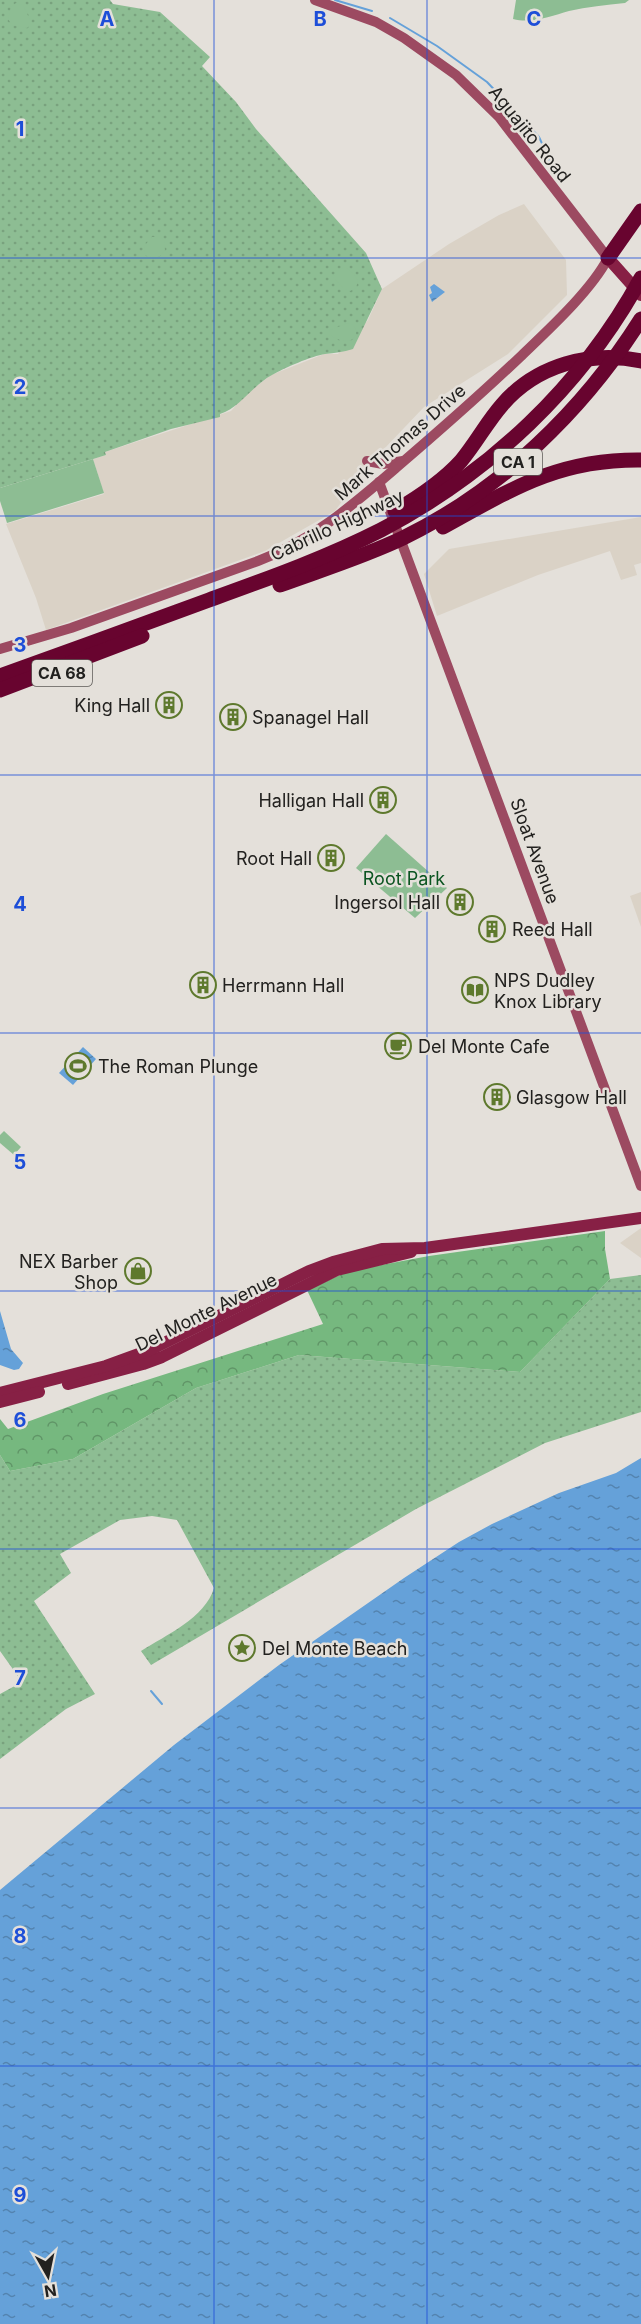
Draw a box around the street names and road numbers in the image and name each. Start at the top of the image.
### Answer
street label: Aguajito Road [485,82,575,186]
street label: Mark Thomas Drive [330,379,470,505]
road number: CA 1 [494,449,542,475]
street label: Cabrillo Highway [267,485,407,565]
road number: CA 68 [32,660,92,686]
street label: Sloat Avenue [506,795,564,907]
street label: Del Monte Avenue [132,1269,280,1355]

